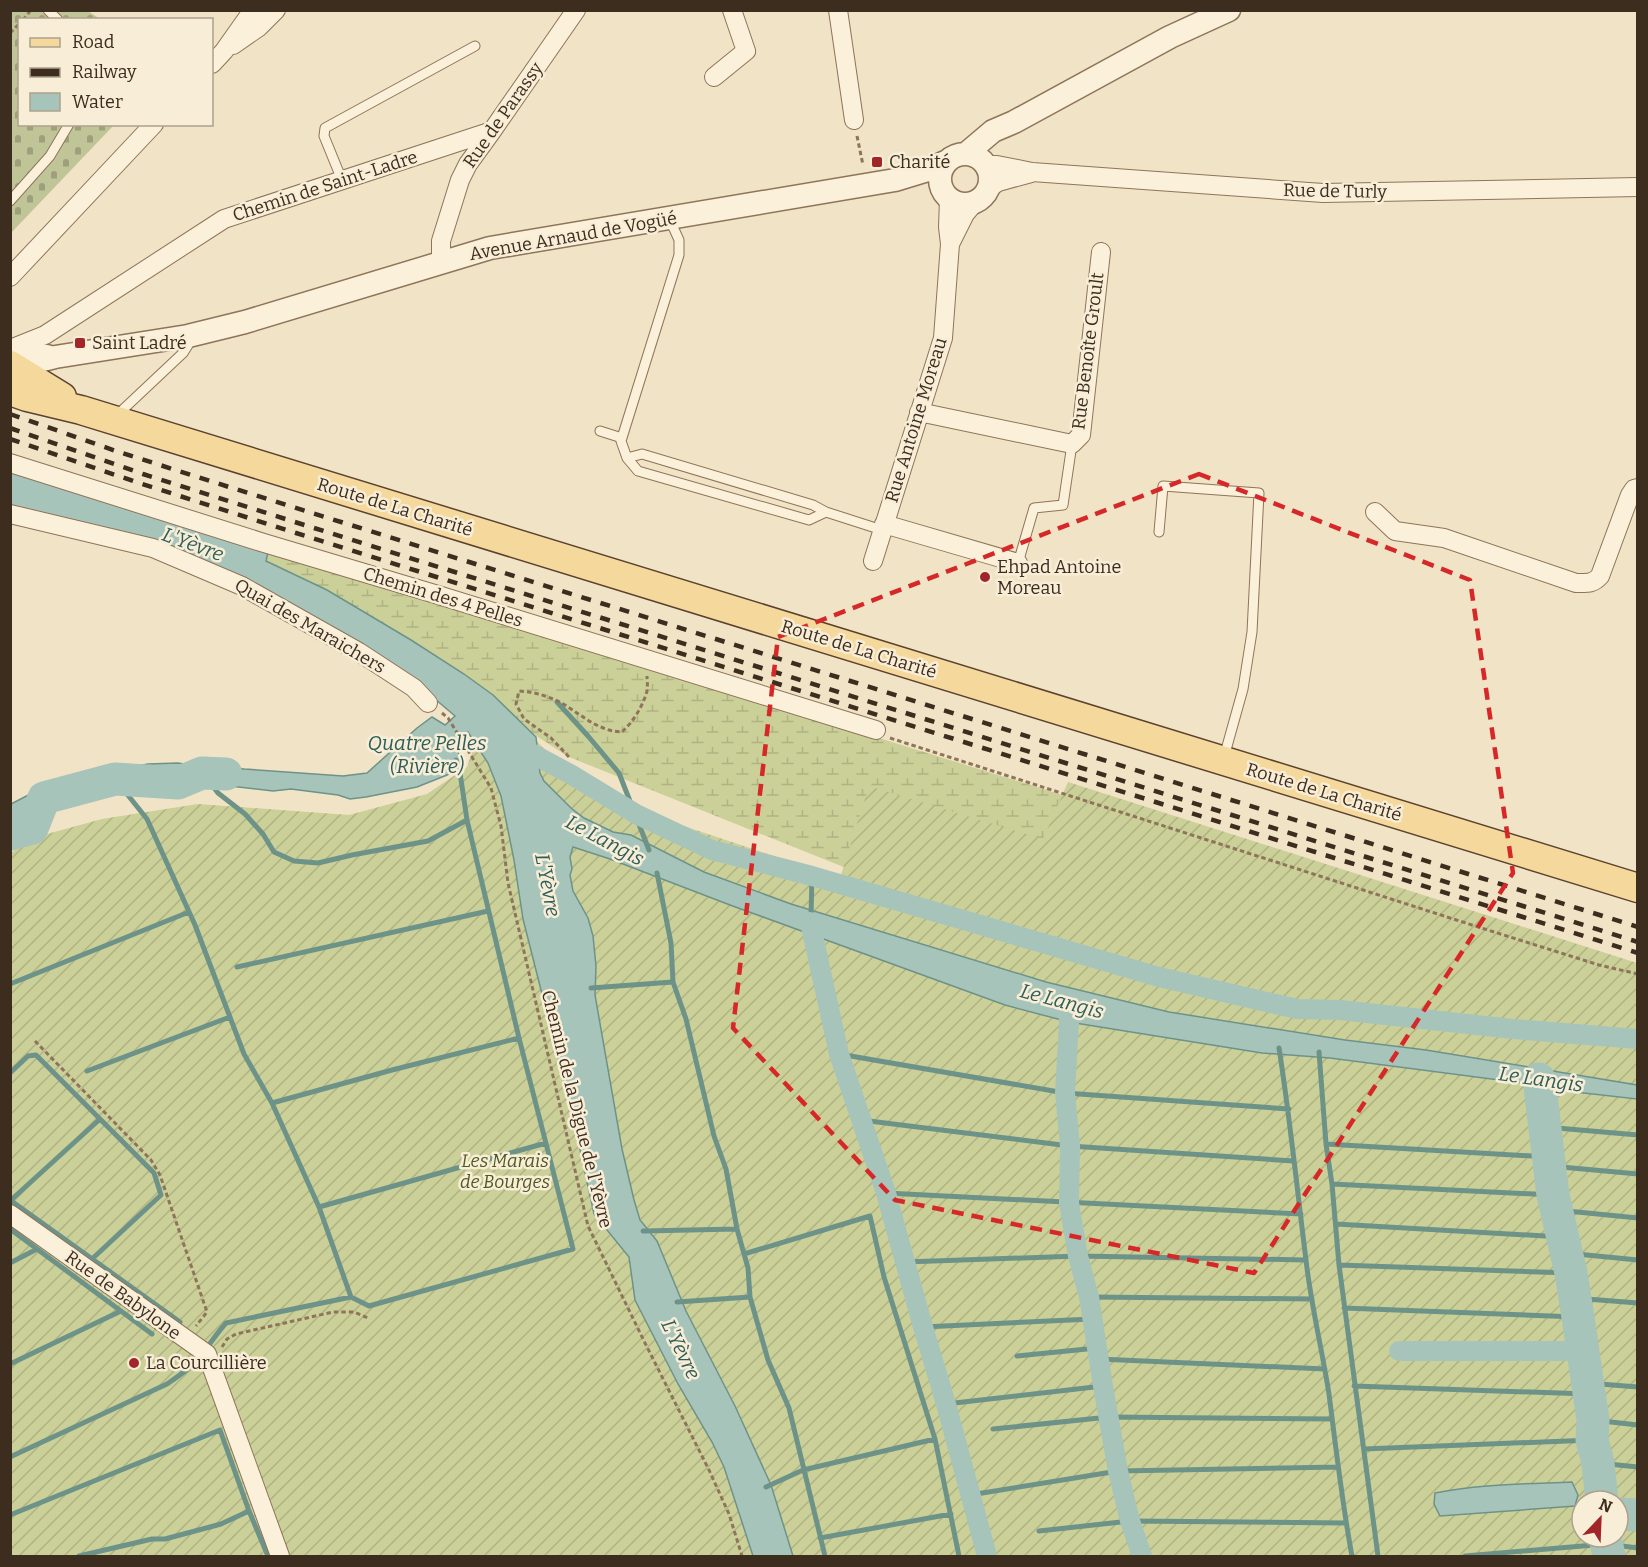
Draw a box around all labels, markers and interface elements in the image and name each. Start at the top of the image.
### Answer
legend [18,18,213,126]
text: Road [72,31,115,53]
street label: Rue de Parassy [458,58,548,172]
text: Railway [72,61,137,83]
text: Water [72,91,123,113]
street label: Chemin de Saint-Ladre [230,146,420,226]
place label: Charité [889,151,950,173]
marker: Charité [870,155,884,169]
street label: Rue de Turly [1283,179,1387,203]
street label: Avenue Arnaud de Vogüé [467,207,679,265]
street label: Rue Benoîte Groult [1067,271,1109,431]
place label: Saint Ladré [92,332,187,354]
street label: Rue Antoine Moreau [880,335,952,505]
marker: Saint Ladré [73,336,87,350]
street label: Route de La Charité [315,473,475,541]
water label: L'Yèvre [159,522,227,566]
place label: Ehpad Antoine Moreau [997,556,1121,599]
street label: Chemin des 4 Pelles [361,562,525,632]
marker: Ehpad Antoine Moreau [978,570,992,584]
street label: Quai des Maraichers [231,574,389,678]
street label: Route de La Charité [779,615,939,683]
water label: Quatre Pelles (Rivière) [368,731,486,778]
street label: Route de La Charité [1244,758,1404,826]
water label: Le Langis [562,809,648,871]
water label: L'Yèvre [530,851,566,919]
water label: Le Langis [1018,978,1106,1024]
street label: Chemin de la Digue de l'Yèvre [537,988,617,1230]
water label: Le Langis [1497,1061,1585,1097]
park label: Les Marais de Bourges [460,1150,550,1193]
street label: Rue de Babylone [61,1246,185,1344]
water label: L'Yèvre [656,1315,706,1383]
place label: La Courcillière [146,1352,267,1374]
marker: La Courcillière [127,1356,141,1370]
north arrow [1570,1489,1630,1549]
text: N [1596,1494,1615,1517]

